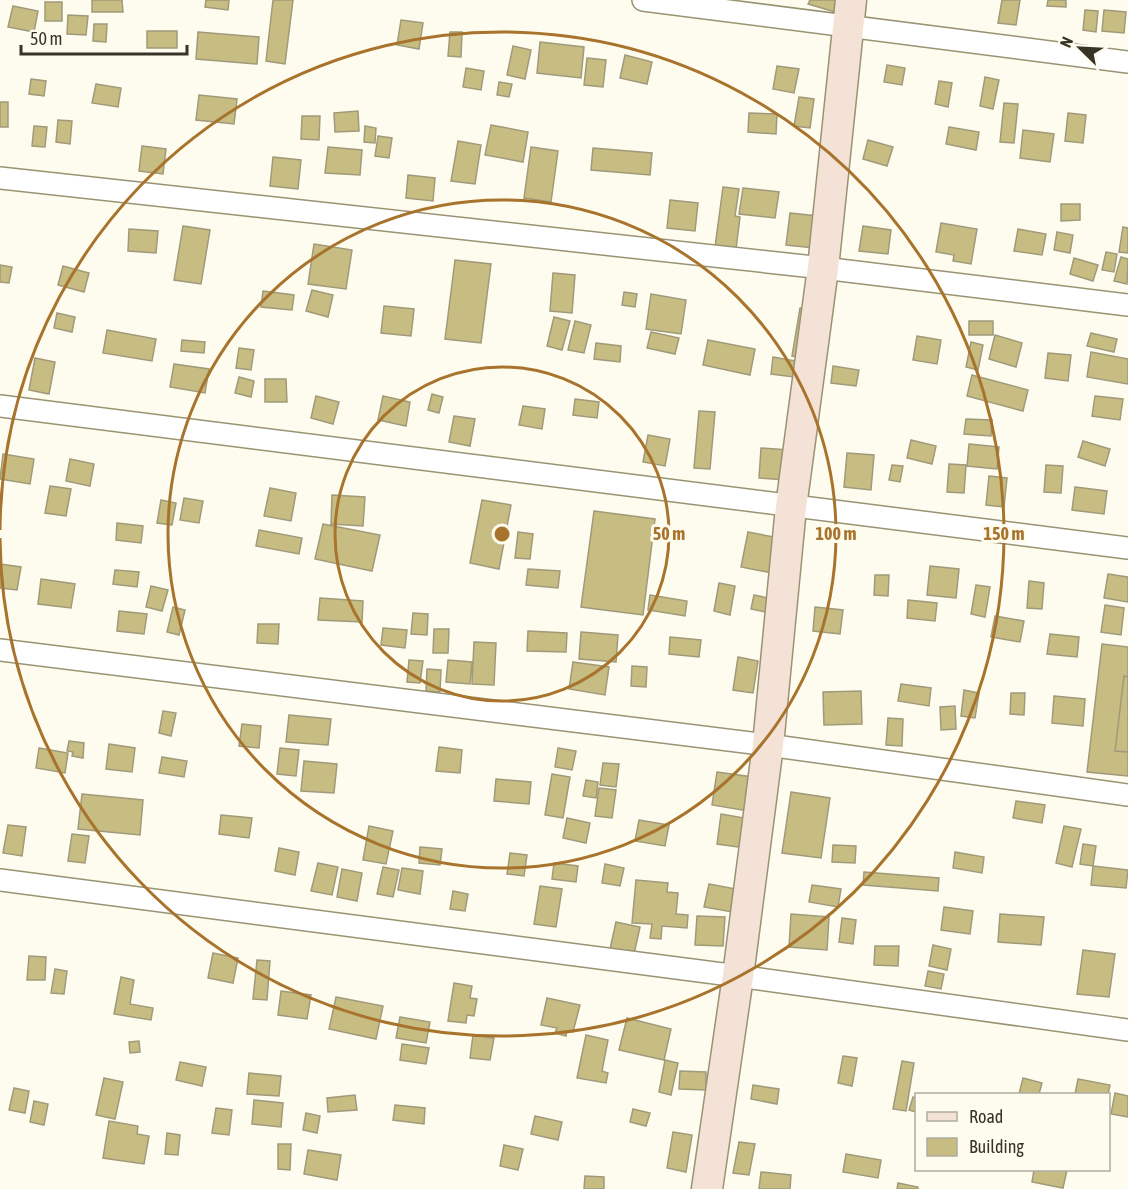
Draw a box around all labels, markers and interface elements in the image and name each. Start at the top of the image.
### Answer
scale bar [21,18,188,56]
north arrow [1050,18,1110,78]
text: 50 m [30,28,62,49]
text: N [1056,34,1076,50]
text: 50 m [653,523,685,544]
text: 100 m [816,523,856,544]
text: 150 m [984,523,1024,544]
centre of rings [492,524,512,544]
legend [915,1093,1110,1171]
text: Road [969,1106,1003,1127]
text: Building [969,1136,1024,1157]

